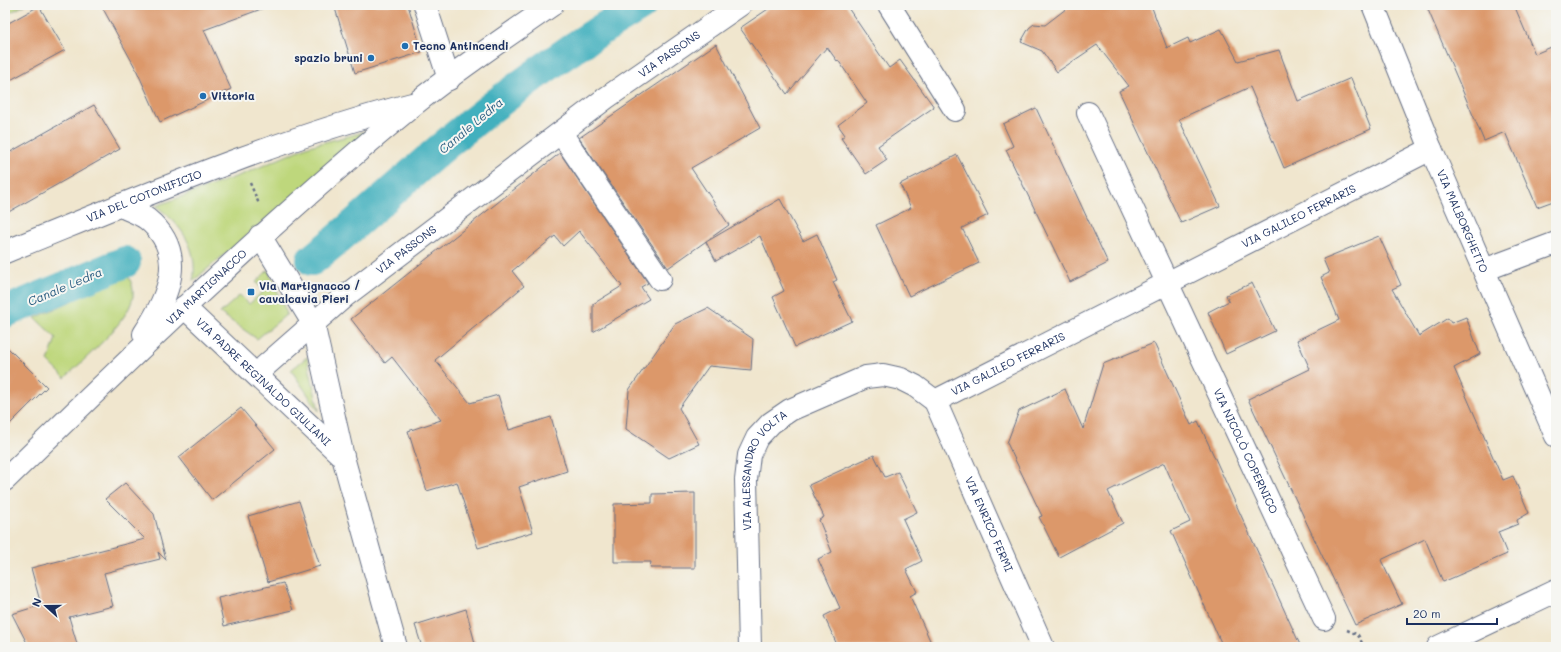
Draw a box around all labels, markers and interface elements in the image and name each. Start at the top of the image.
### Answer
street label: VIA PASSONS [635,27,703,80]
place label: Tecno Antincendi [413,38,509,53]
marker: Tecno Antincendi [400,41,410,51]
place label: spazio bruni [294,50,363,65]
marker: spazio bruni [366,53,376,63]
place label: Vittoria [211,88,255,103]
marker: Vittoria [198,91,208,101]
water label: Canale Ledra [435,94,506,157]
street label: VIA DEL COTONIFICIO [84,166,204,225]
street label: VIA MALBORGHETTO [1434,167,1492,275]
street label: VIA GALILEO FERRARIS [1239,180,1358,251]
street label: VIA PASSONS [373,222,439,277]
street label: VIA MARTIGNACCO [163,245,250,328]
water label: Canale Ledra [25,263,104,309]
place label: Via Martignacco / cavalcavia Pieri [259,278,361,306]
marker: Via Martignacco / cavalcavia Pieri [246,287,256,297]
street label: VIA PADRE REGINALDO GIULIANI [193,314,334,449]
street label: VIA GALILEO FERRARIS [948,328,1068,399]
street label: VIA NICOLÒ COPERNICO [1210,386,1282,516]
street label: VIA ALESSANDRO VOLTA [738,406,790,531]
street label: VIA ENRICO FERMI [962,474,1017,574]
north arrow [26,586,66,626]
text: N [28,596,45,609]
scale bar [1407,600,1497,626]
text: 20 m [1413,605,1441,621]

